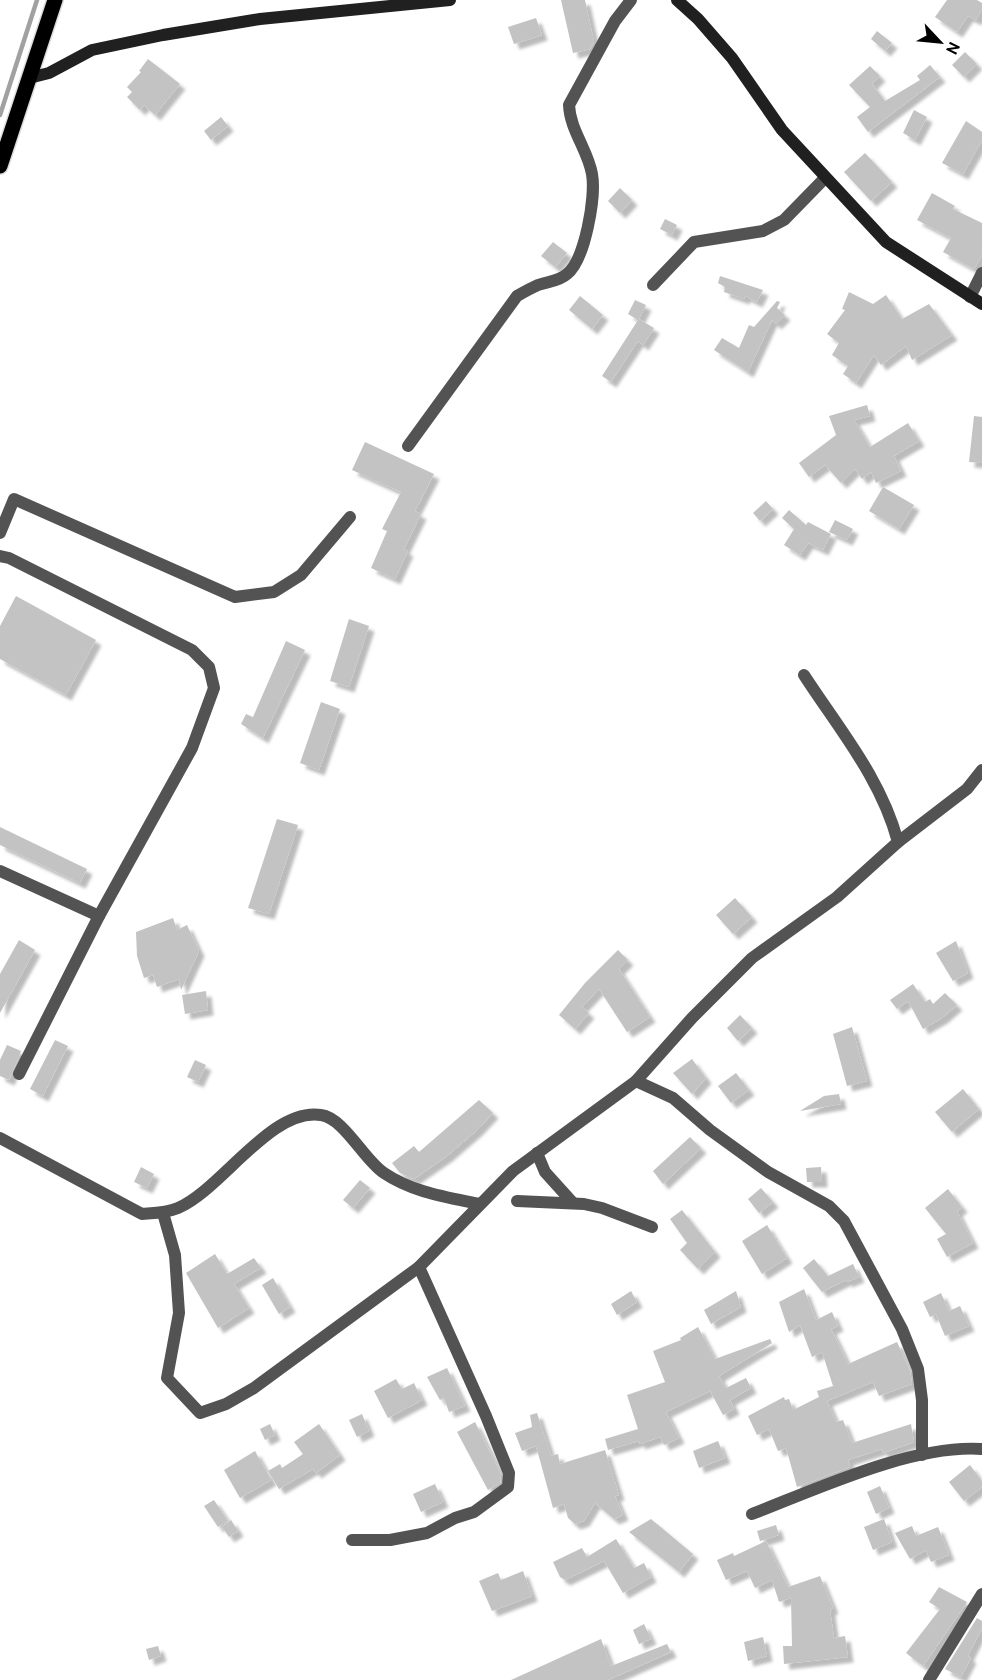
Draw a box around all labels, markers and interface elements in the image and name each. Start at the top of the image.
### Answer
north arrow [910,12,970,72]
text: N [942,39,964,58]

